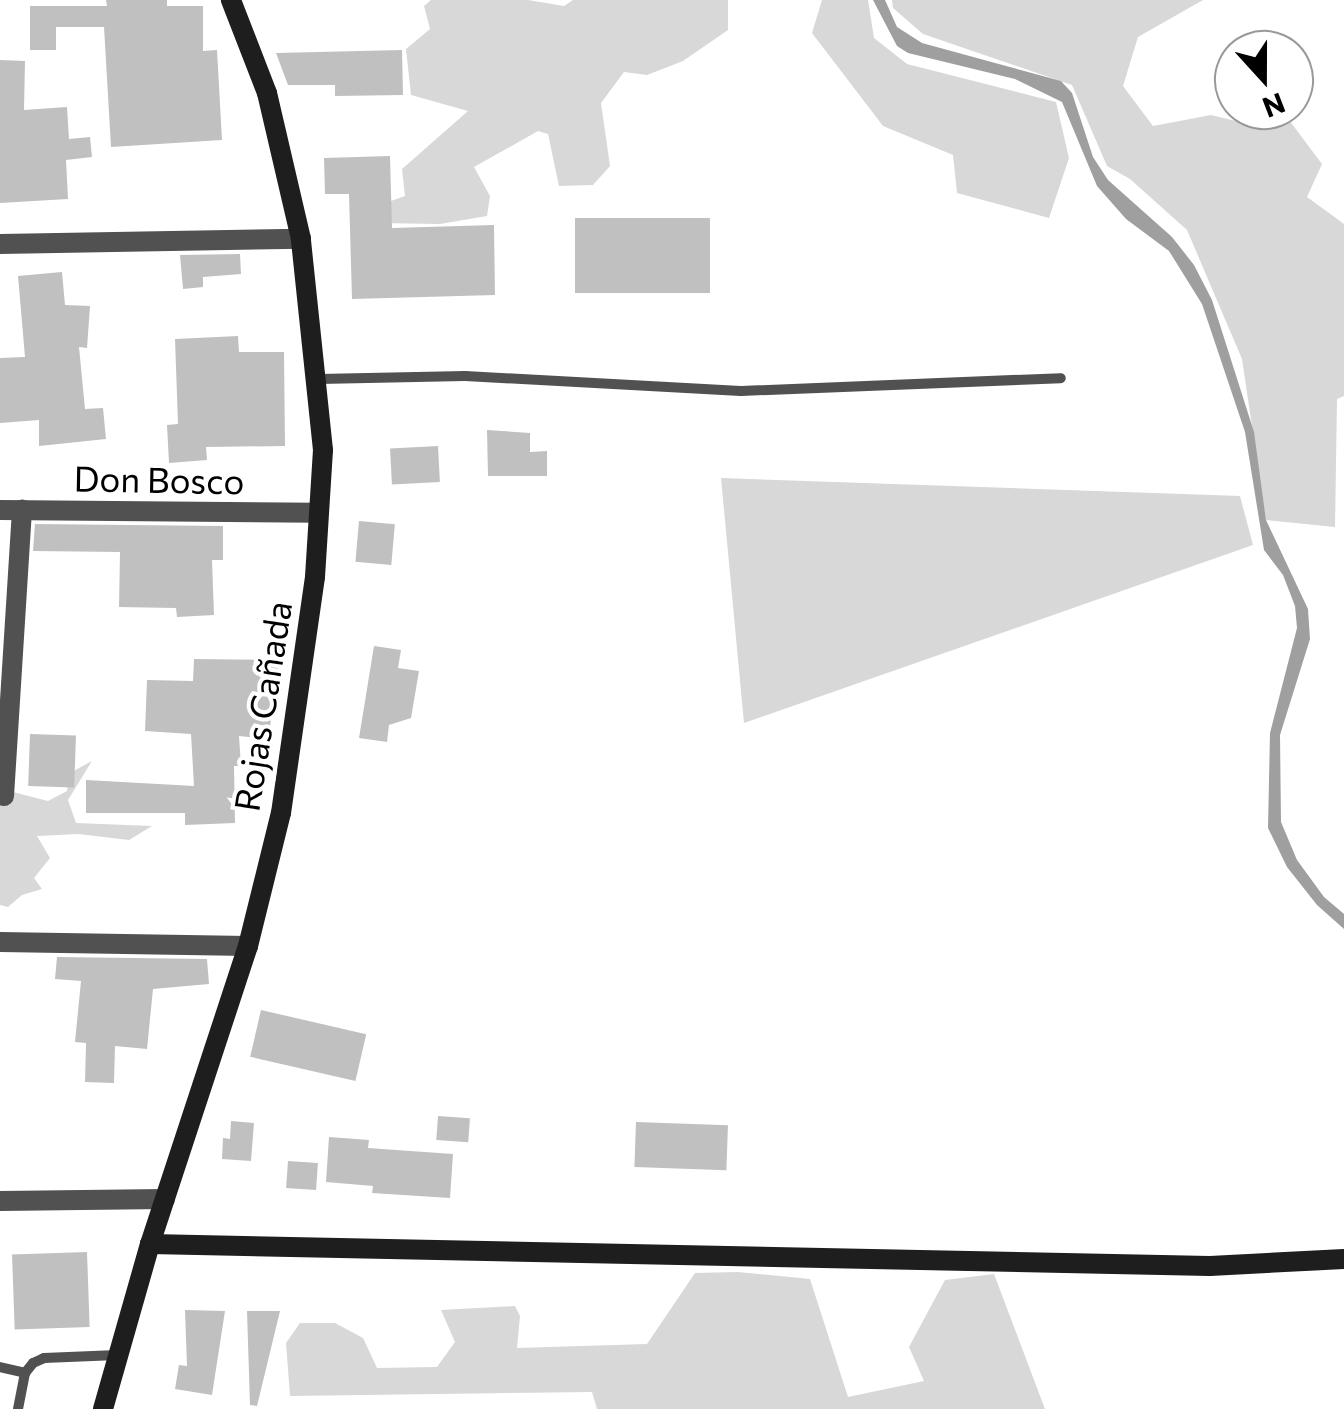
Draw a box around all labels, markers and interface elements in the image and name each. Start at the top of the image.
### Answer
north arrow [1214,30,1314,130]
text: N [1258,87,1290,126]
street label: Don Bosco [73,457,245,501]
street label: Rojas Cañada [225,598,299,814]

